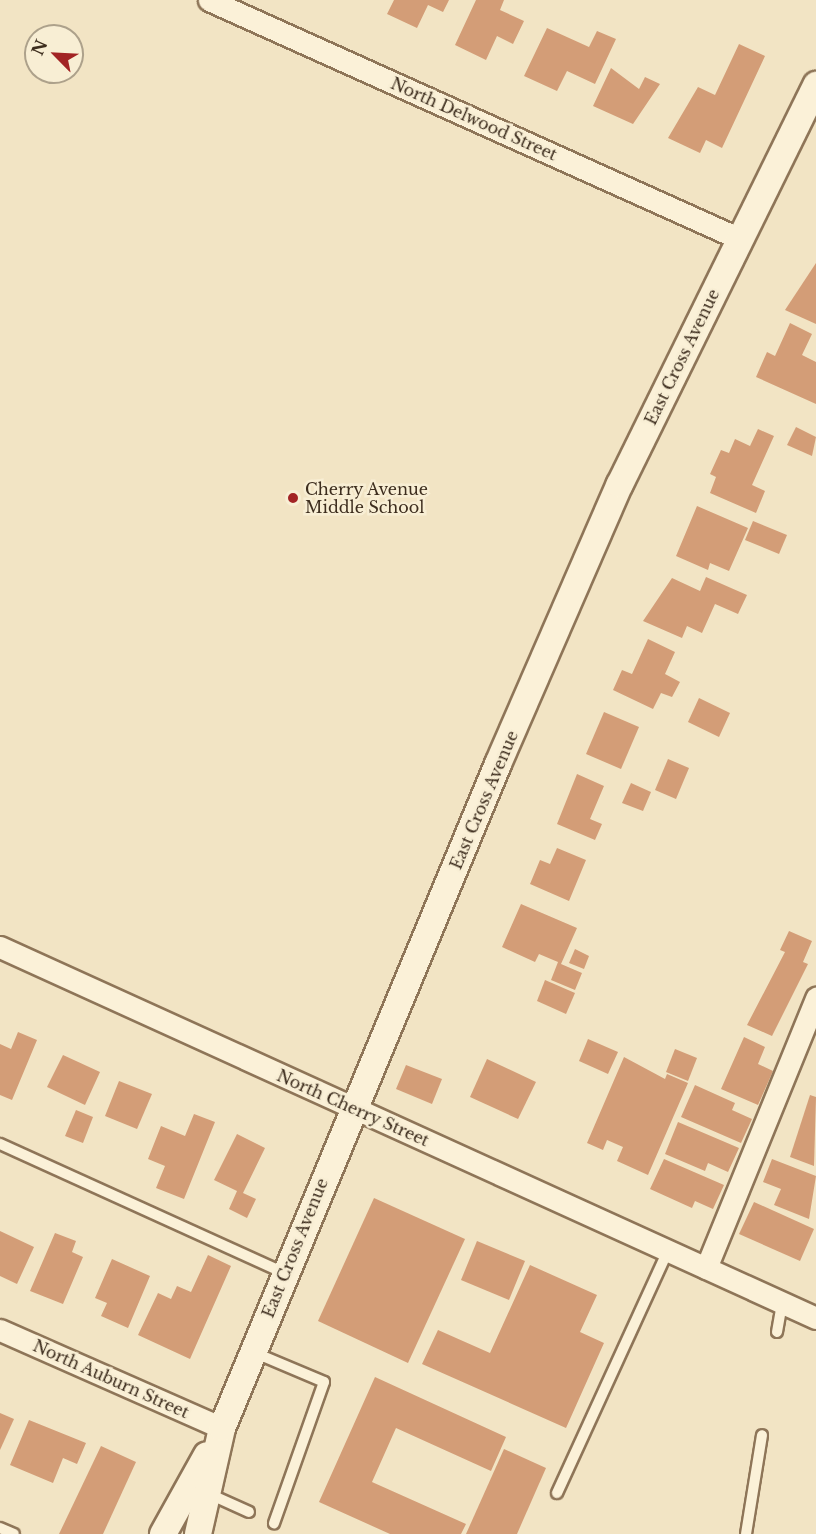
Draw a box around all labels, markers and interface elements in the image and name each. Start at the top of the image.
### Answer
north arrow [24,24,84,84]
text: N [27,37,52,58]
street label: North Delwood Street [388,74,560,164]
street label: East Cross Avenue [641,286,723,428]
place label: Cherry Avenue Middle School [305,479,429,517]
marker: Cherry Avenue Middle School [286,491,300,505]
street label: East Cross Avenue [446,728,522,872]
street label: North Cherry Street [274,1066,432,1150]
street label: East Cross Avenue [258,1175,332,1321]
street label: North Auburn Street [30,1336,192,1422]

